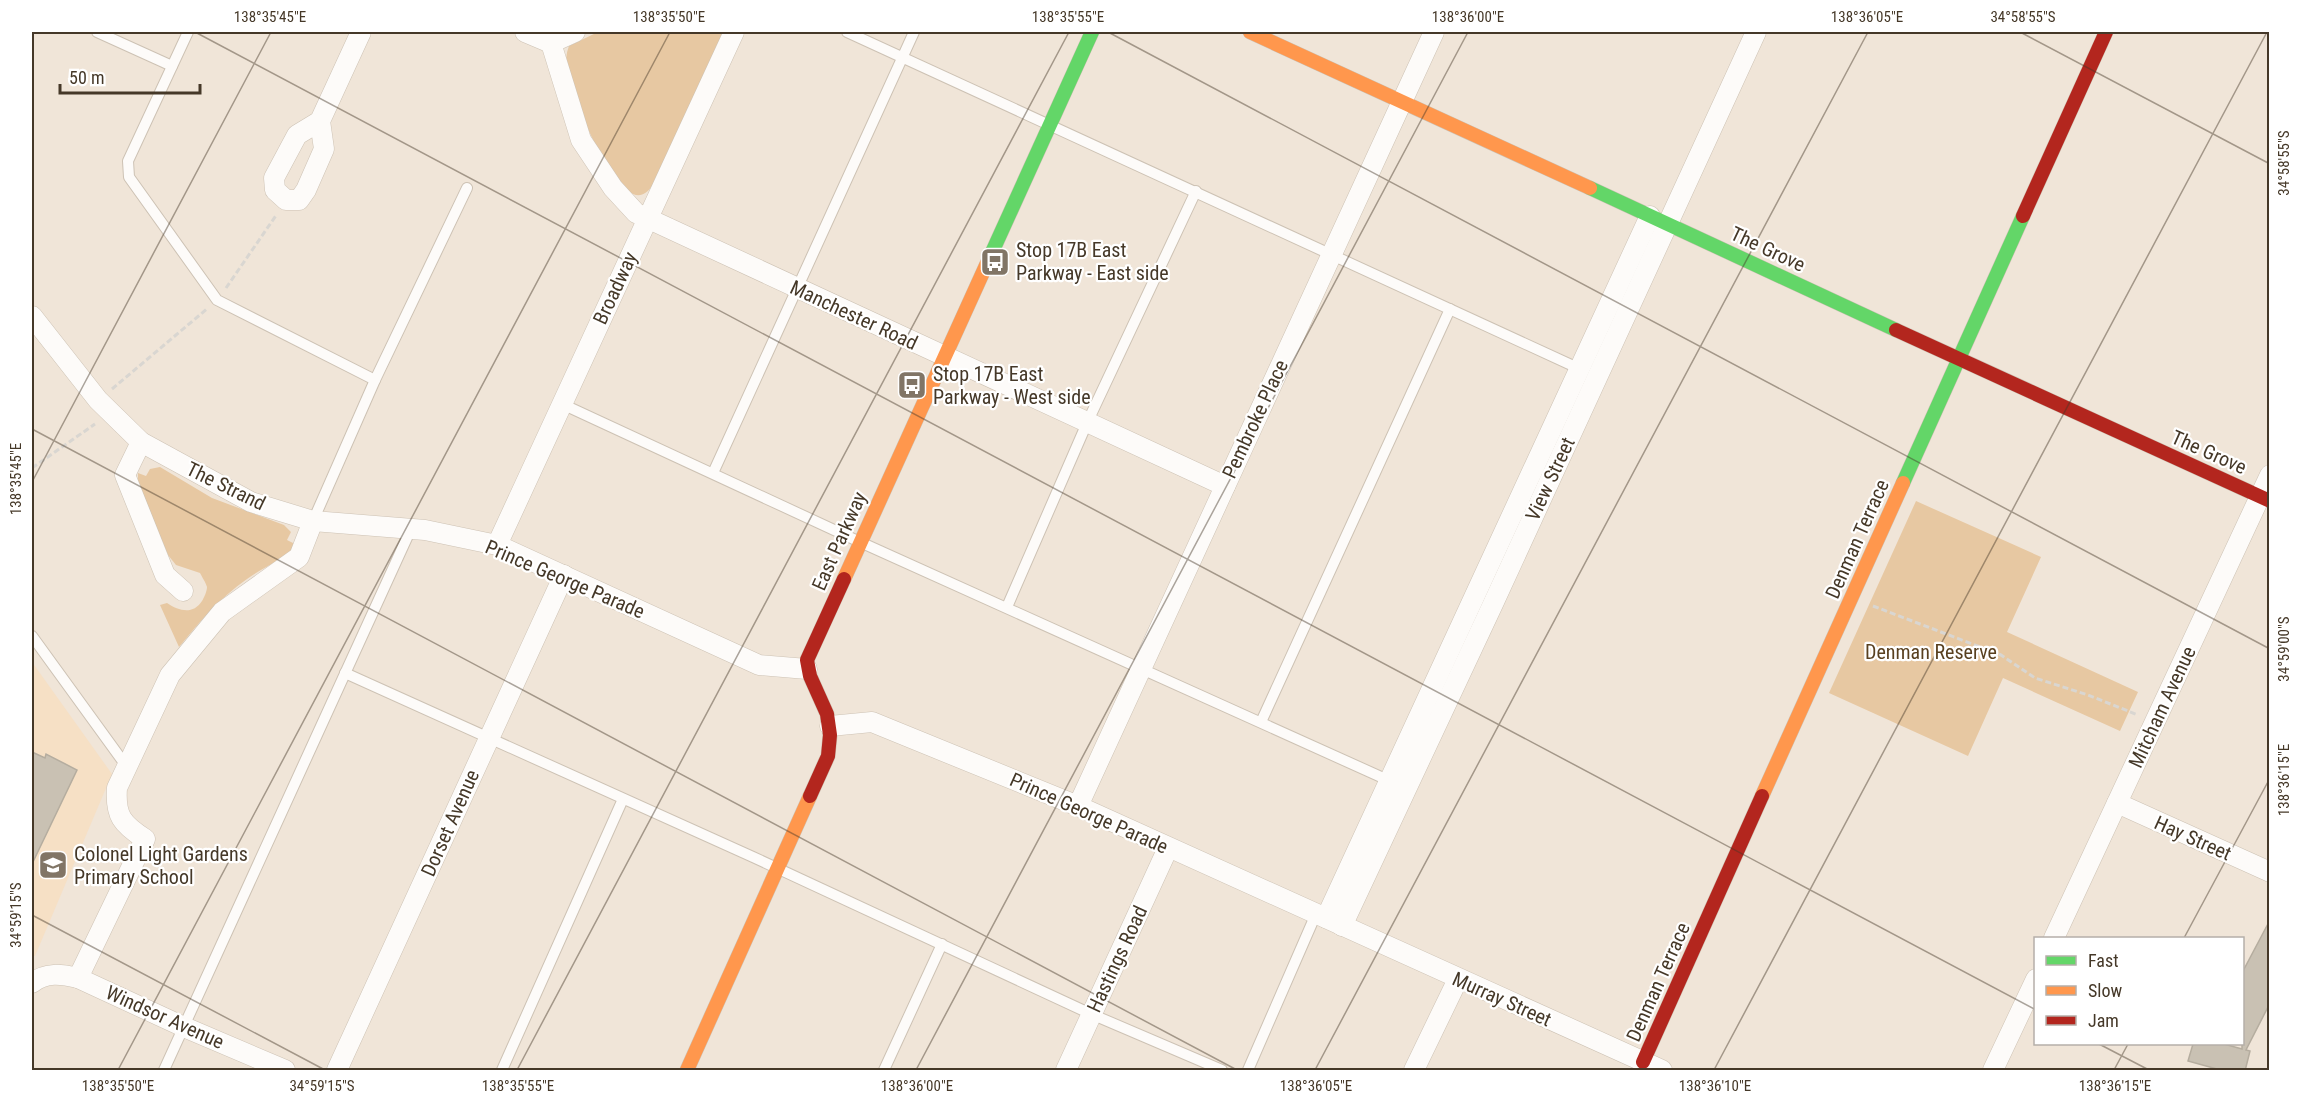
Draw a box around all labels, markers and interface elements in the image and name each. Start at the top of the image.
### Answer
text: 138°35'45"E [234,8,306,26]
text: 138°35'50"E [633,8,705,26]
text: 138°35'55"E [1032,8,1104,26]
text: 138°36'00"E [1432,8,1504,26]
text: 138°36'05"E [1831,8,1903,26]
text: 34°58'55"S [1990,8,2056,26]
scale bar [60,57,200,95]
text: 50 m [69,67,104,88]
text: 34°58'55"S [2275,130,2293,196]
street label: The Grove [1727,221,1809,277]
place label: Stop 17B East Parkway - East side [1016,238,1169,285]
bus stop icon: Stop 17B East Parkway - East side [979,246,1011,278]
street label: Broadway [588,248,642,328]
street label: Manchester Road [786,275,922,355]
street label: Pembroke Place [1217,356,1293,482]
place label: Stop 17B East Parkway - West side [933,362,1091,409]
bus stop icon: Stop 17B East Parkway - West side [896,369,928,401]
street label: The Grove [2168,425,2250,479]
street label: View Street [1520,433,1580,525]
text: 138°35'45"E [7,443,25,515]
street label: The Strand [182,457,270,515]
street label: Denman Terrace [1820,476,1894,602]
street label: East Parkway [807,488,871,594]
street label: Prince George Parade [482,535,648,623]
text: 34°59'00"S [2275,616,2293,682]
park label: Denman Reserve [1865,640,1997,664]
street label: Mitcham Avenue [2123,642,2201,772]
text: 138°36'15"E [2275,744,2293,816]
street label: Dorset Avenue [416,766,484,880]
street label: Prince George Parade [1006,767,1172,859]
street label: Hay Street [2151,810,2235,866]
place label: Colonel Light Gardens Primary School [74,842,248,889]
school or university icon: Colonel Light Gardens Primary School [37,849,69,881]
text: 34°59'15"S [7,882,25,948]
street label: Hastings Road [1082,902,1152,1016]
street label: Denman Terrace [1621,919,1695,1045]
legend [2034,937,2244,1045]
text: Fast [2088,950,2119,971]
street label: Murray Street [1449,967,1555,1032]
street label: Windsor Avenue [102,980,228,1054]
text: Slow [2088,980,2123,1001]
text: Jam [2088,1010,2119,1031]
text: 138°35'50"E [82,1077,154,1095]
text: 34°59'15"S [289,1077,355,1095]
text: 138°35'55"E [482,1077,554,1095]
text: 138°36'00"E [881,1077,953,1095]
text: 138°36'05"E [1280,1077,1352,1095]
text: 138°36'10"E [1679,1077,1751,1095]
text: 138°36'15"E [2079,1077,2151,1095]

